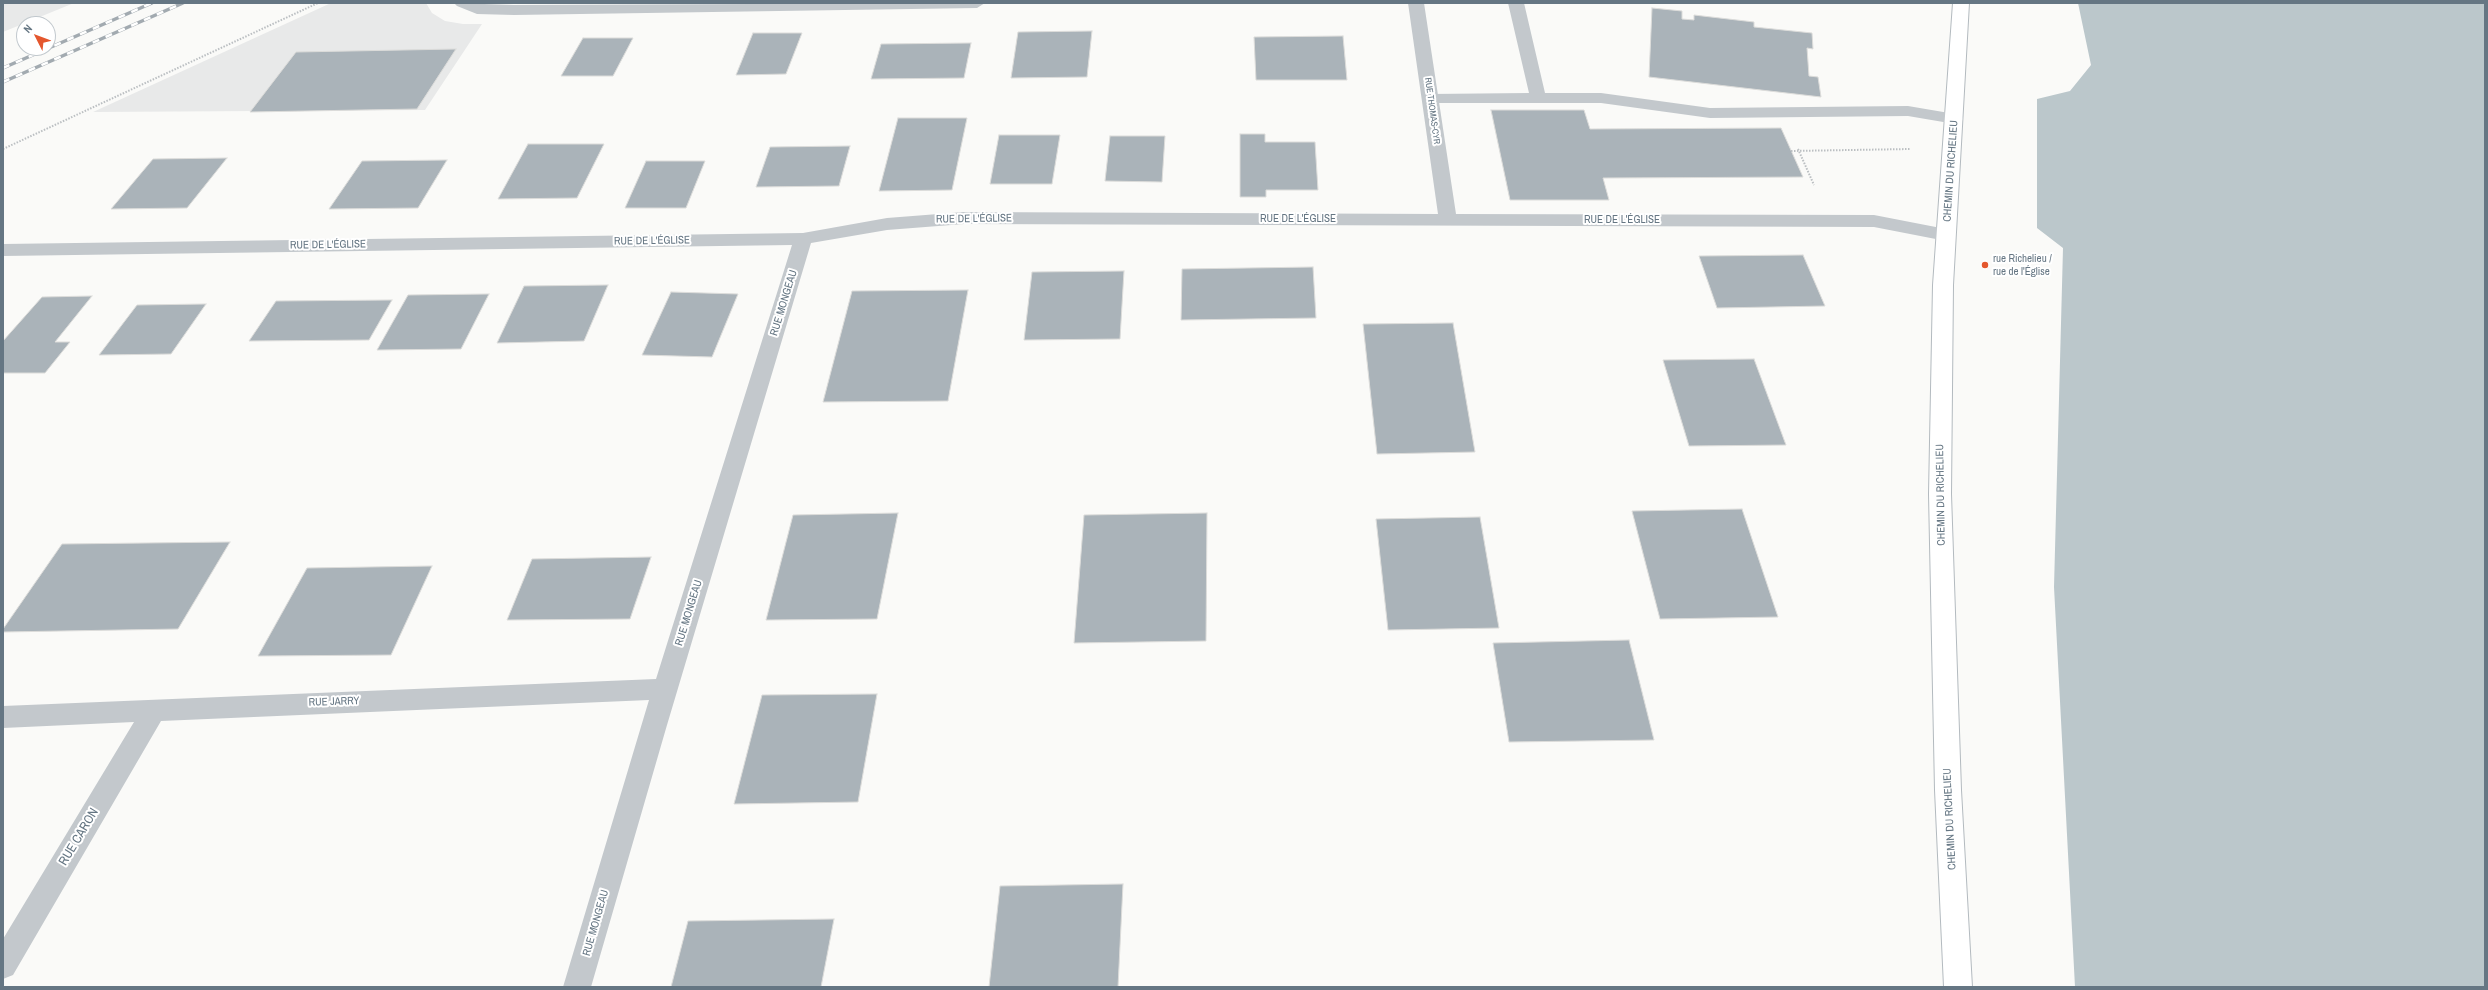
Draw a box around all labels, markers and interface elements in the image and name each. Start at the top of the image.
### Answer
north arrow [16,16,56,56]
text: N [20,22,35,36]
street label: RUE THOMAS-CYR [1422,77,1442,145]
street label: CHEMIN DU RICHELIEU [1941,120,1961,222]
street label: RUE DE L'ÉGLISE [936,212,1012,226]
street label: RUE DE L'ÉGLISE [1260,212,1336,226]
street label: RUE DE L'ÉGLISE [1584,213,1660,227]
street label: RUE DE L'ÉGLISE [614,234,690,248]
street label: RUE DE L'ÉGLISE [290,238,366,252]
place label: rue Richelieu / rue de l'Église [1993,252,2052,278]
marker: rue Richelieu / rue de l'Église [1980,260,1990,270]
street label: RUE MONGEAU [768,268,800,338]
street label: CHEMIN DU RICHELIEU [1934,444,1948,546]
street label: RUE MONGEAU [673,578,705,648]
street label: RUE JARRY [308,695,360,709]
street label: CHEMIN DU RICHELIEU [1941,768,1959,870]
street label: RUE CARON [56,806,102,868]
street label: RUE MONGEAU [580,888,612,958]

